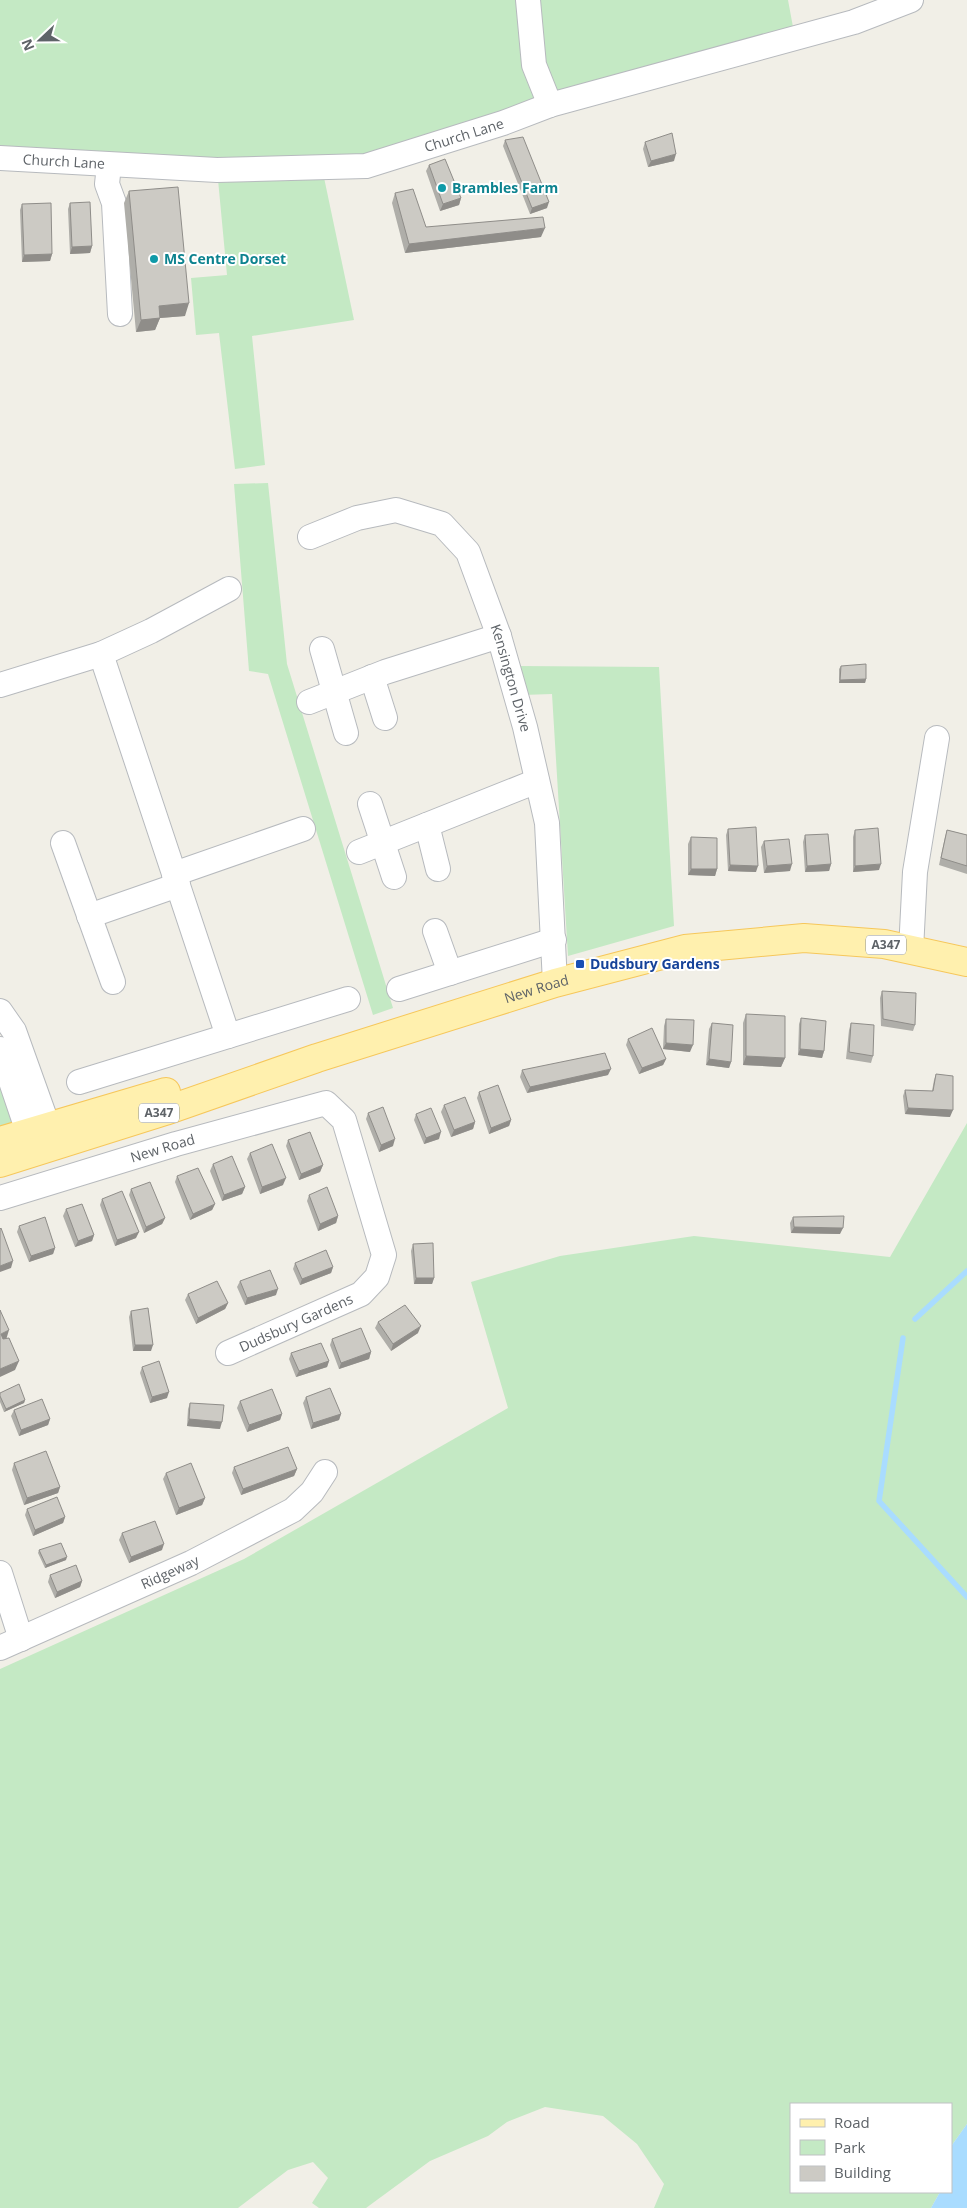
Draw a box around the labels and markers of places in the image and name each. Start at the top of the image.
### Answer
place label: Brambles Farm [452,178,558,197]
marker: Brambles Farm [436,182,448,194]
place label: MS Centre Dorset [164,249,286,268]
marker: MS Centre Dorset [148,253,160,265]
place label: Dudsbury Gardens [590,954,720,973]
marker: Dudsbury Gardens [574,958,586,970]

